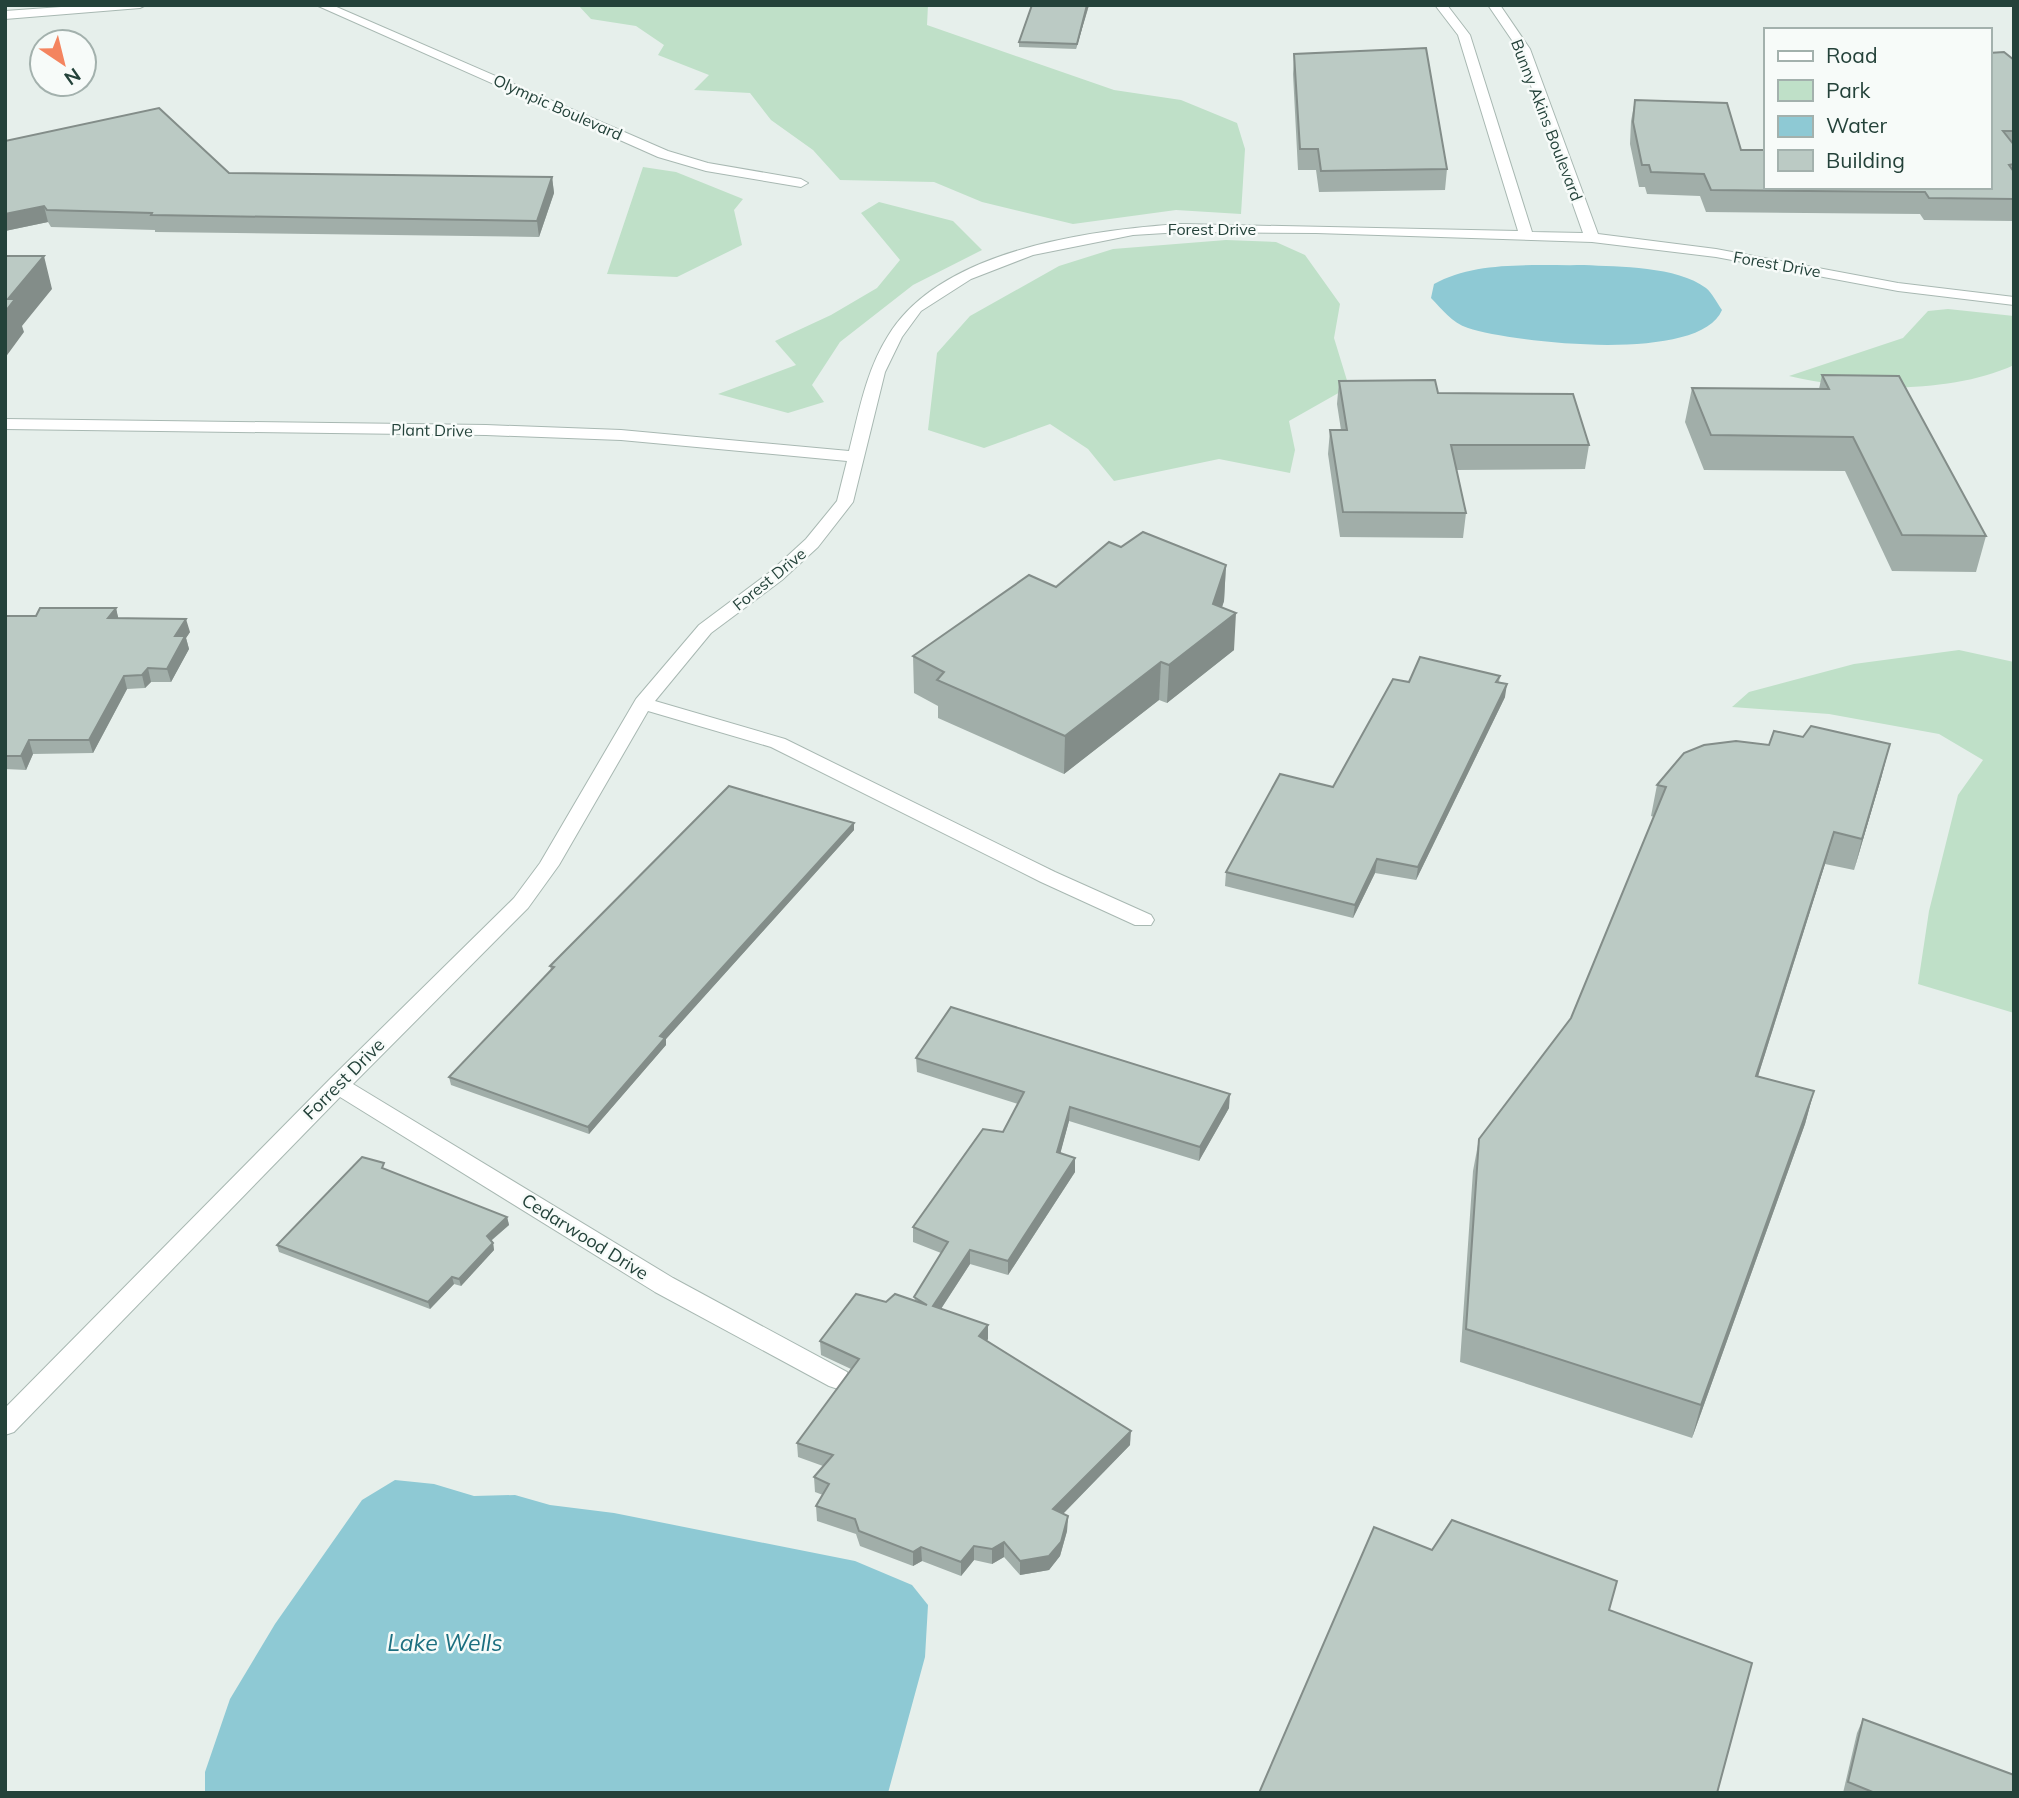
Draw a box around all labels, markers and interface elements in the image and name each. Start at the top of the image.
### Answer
north arrow [28,28,98,98]
legend [1764,28,1991,189]
street label: Bunny Akins Boulevard [1507,36,1587,204]
text: Road [1826,42,1877,68]
text: N [60,63,86,91]
street label: Olympic Boulevard [490,70,626,144]
text: Park [1826,77,1870,103]
text: Water [1826,112,1887,138]
text: Building [1826,147,1905,173]
street label: Forest Drive [1168,219,1256,239]
street label: Forest Drive [1732,246,1822,282]
street label: Plant Drive [391,419,473,441]
street label: Forest Drive [728,543,810,615]
street label: Forrest Drive [298,1033,389,1124]
street label: Cedarwood Drive [518,1188,653,1285]
water label: Lake Wells [387,1628,503,1657]

